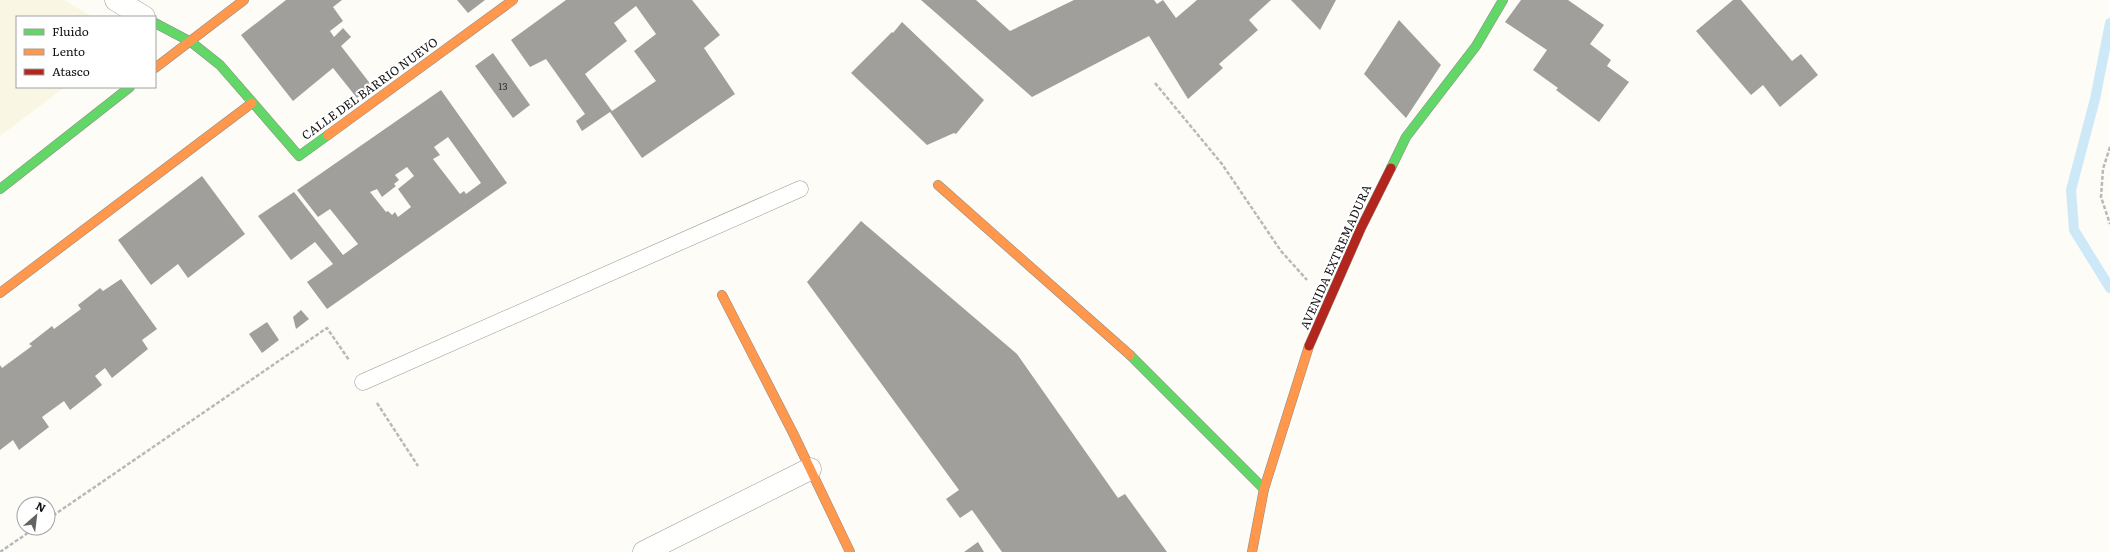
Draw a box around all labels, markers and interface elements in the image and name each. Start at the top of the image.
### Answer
legend [16,16,156,88]
text: Fluido [52,22,89,40]
street label: CALLE DEL BARRIO NUEVO [298,33,441,144]
text: Lento [52,42,85,60]
text: Atasco [52,62,90,80]
house number: 13 [498,78,508,93]
street label: AVENIDA EXTREMADURA [1295,181,1375,332]
north arrow [16,496,56,536]
text: N [33,497,49,516]

